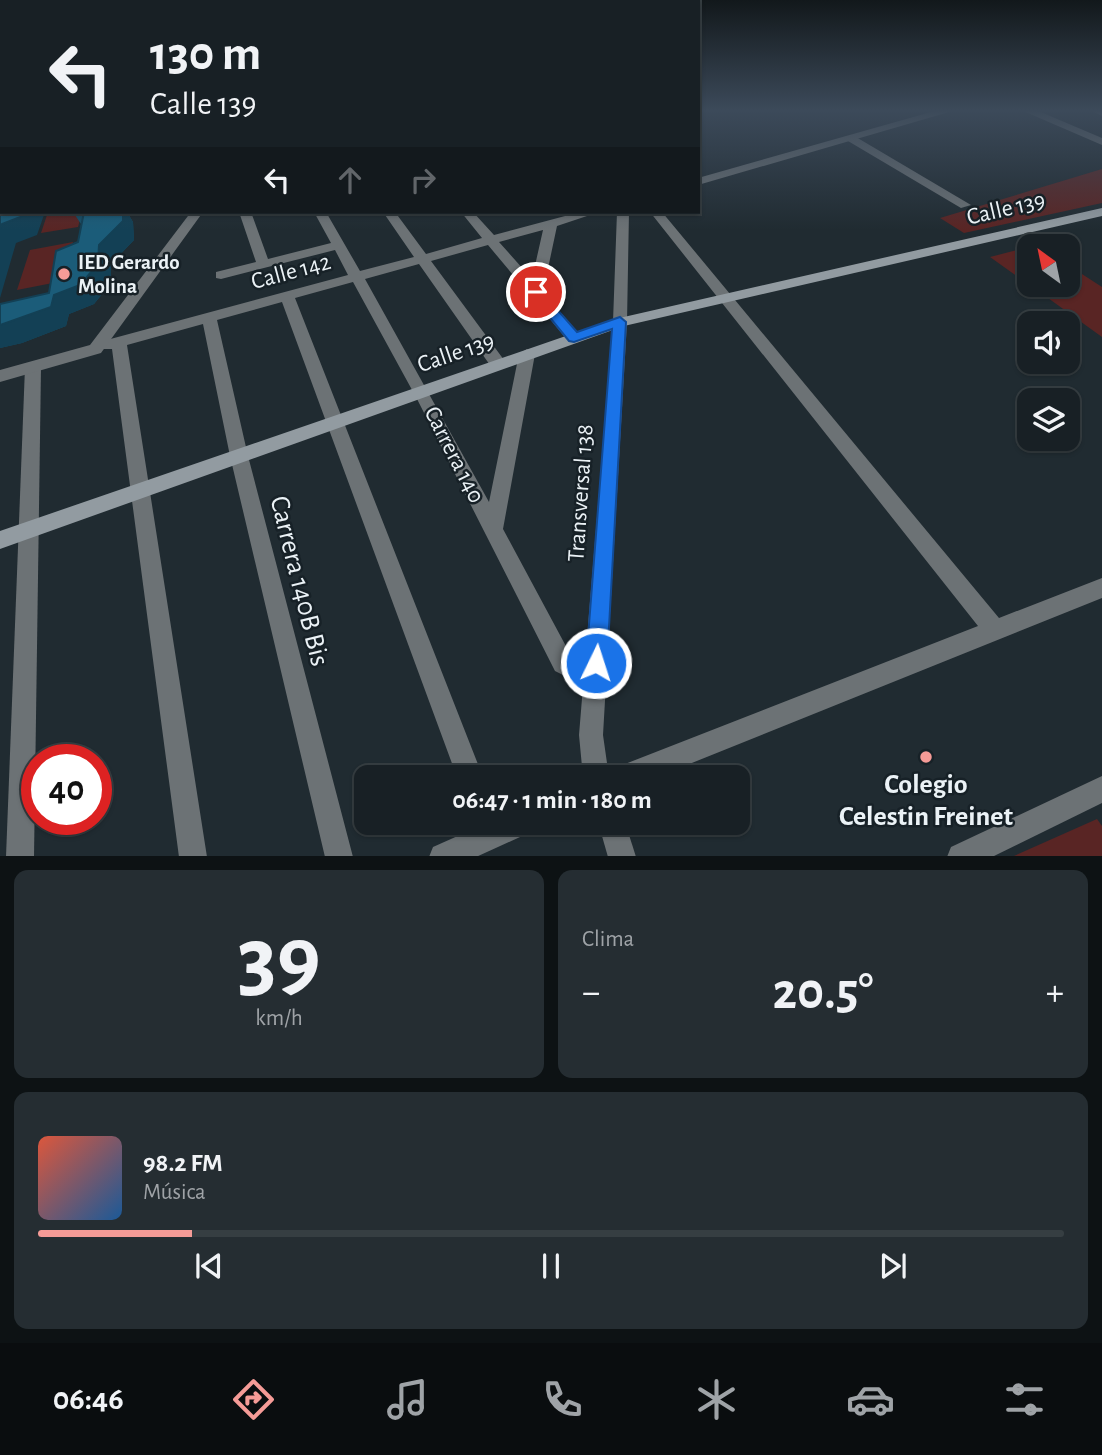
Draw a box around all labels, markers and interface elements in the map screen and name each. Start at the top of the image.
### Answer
icon: left [35,28,126,119]
text: 130 m [150,30,261,79]
text: Calle 139 [150,88,257,120]
icon: left [258,161,296,199]
icon: ahead [331,161,369,199]
icon: right [404,161,442,199]
street label: Calle 139 [964,188,1048,230]
north arrow [1017,234,1080,298]
map controls [1017,234,1080,451]
street label: Calle 142 [249,250,333,294]
place label: IED Gerardo Molina [78,252,180,297]
pin [506,262,566,322]
marker: IED Gerardo Molina [56,266,72,282]
icon: arrive [517,273,555,311]
button: sound [1017,311,1080,374]
street label: Calle 139 [414,329,498,377]
button: layers [1017,388,1080,451]
street label: Carrera 140 [419,403,489,507]
street label: Transversal 138 [564,423,598,563]
street label: Carrera 140B Bis [264,493,334,669]
position arrow [559,626,633,700]
speed limit sign: 40 [21,744,112,835]
marker: Colegio Celestin Freinet [918,749,934,765]
place label: Colegio Celestin Freinet [839,771,1014,831]
text: 06:47 · 1 min · 180 m [452,787,652,813]
text: 39 [237,914,321,1005]
text: Clima [582,928,634,951]
text: 20.5° [772,966,874,1018]
text: − [582,974,600,1012]
text: + [1046,974,1064,1012]
text: km/h [255,1007,303,1030]
text: 98.2 FM [143,1150,223,1176]
text: Música [143,1181,206,1204]
icon: previous [190,1247,228,1285]
icon: pause [532,1247,570,1285]
icon: next [874,1247,912,1285]
icon: directions [229,1375,278,1424]
icon: music [383,1375,432,1424]
icon: phone [538,1375,587,1424]
icon: climate [692,1375,741,1424]
icon: car [846,1375,895,1424]
icon: filters [1000,1375,1049,1424]
text: 06:46 [53,1383,124,1415]

